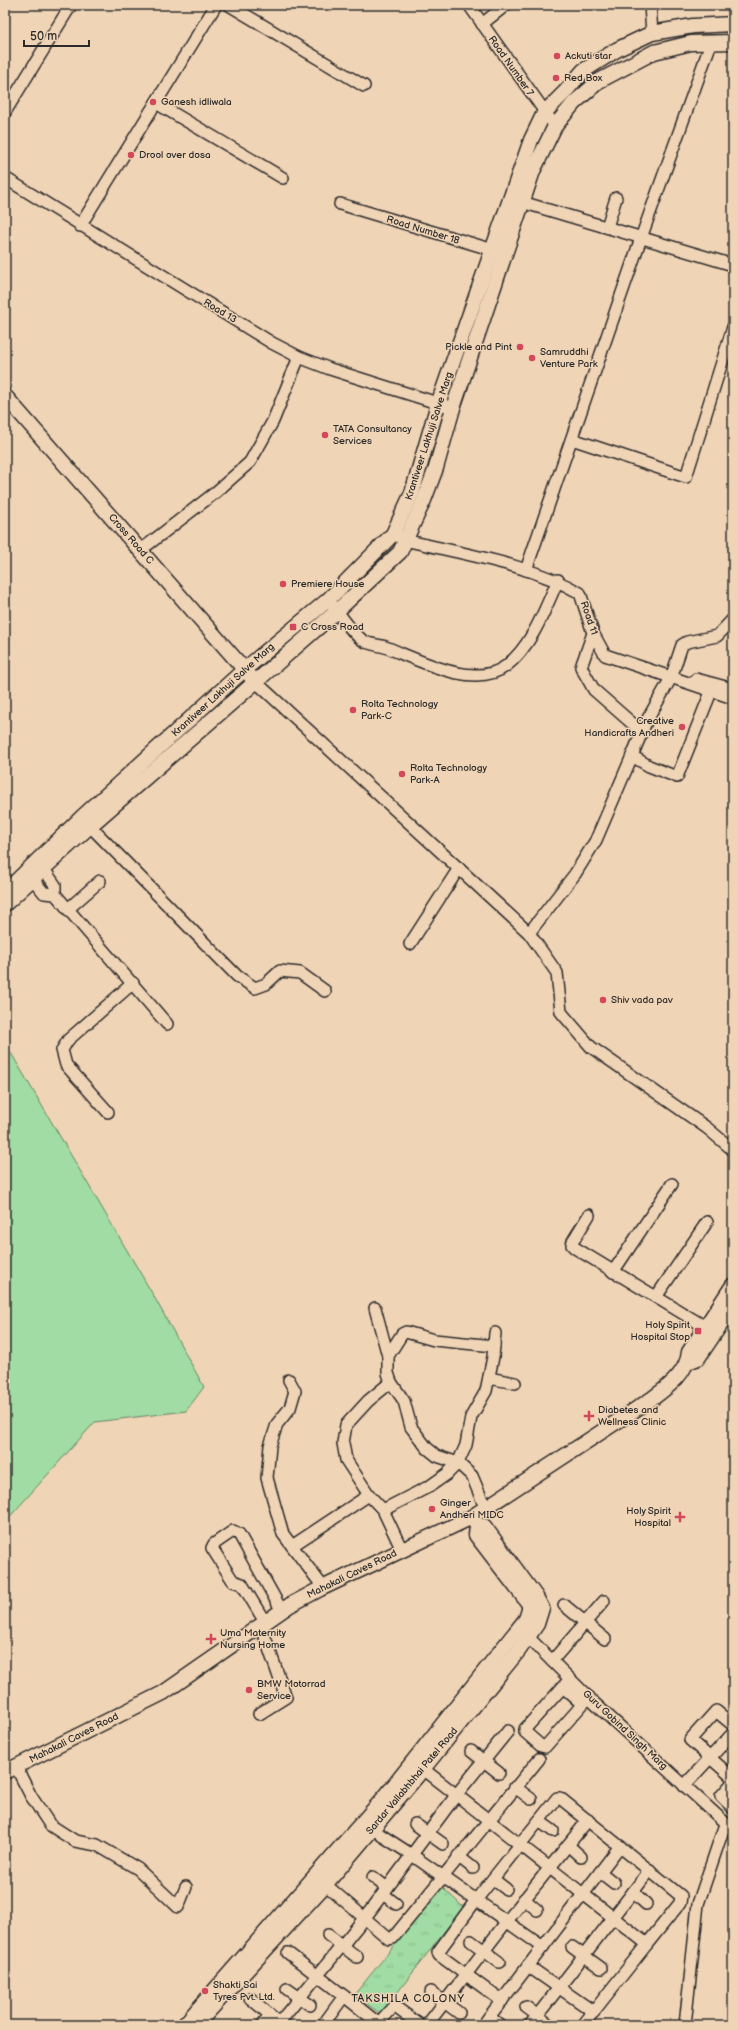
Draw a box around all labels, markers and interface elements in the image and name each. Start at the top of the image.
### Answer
scale bar [24,22,89,48]
text: 50 m [30,29,57,44]
street label: Road Number 7 [486,34,536,99]
place label: Ackuti star [565,50,612,62]
marker: Ackuti star [552,51,562,61]
place label: Red Box [564,72,603,84]
marker: Red Box [551,73,561,83]
place label: Ganesh idliwala [161,96,232,108]
marker: Ganesh idliwala [148,97,158,107]
place label: Drool over dosa [139,149,211,161]
marker: Drool over dosa [126,150,136,160]
street label: Road Number 18 [385,213,461,247]
street label: Road 13 [201,296,239,326]
place label: Pickle and Pint [445,341,512,353]
marker: Pickle and Pint [515,342,525,352]
place label: Samruddhi Venture Park [540,346,598,370]
marker: Samruddhi Venture Park [527,353,537,363]
street label: Krantiveer Lakhuji Salve Marg [403,370,455,502]
place label: TATA Consultancy Services [333,423,412,447]
marker: TATA Consultancy Services [320,430,330,440]
street label: Cross Road C [106,511,156,567]
place label: Premiere House [291,578,365,590]
marker: Premiere House [278,579,288,589]
street label: Road 11 [578,600,600,636]
place label: C Cross Road [301,621,364,633]
marker: C Cross Road [288,622,298,632]
street label: Krantiveer Lakhuji Salve Marg [169,641,277,739]
place label: Rolta Technology Park-C [361,698,439,722]
marker: Rolta Technology Park-C [348,705,358,715]
place label: Creative Handicrafts Andheri [584,715,674,739]
marker: Creative Handicrafts Andheri [677,722,687,732]
place label: Rolta Technology Park-A [410,762,488,786]
marker: Rolta Technology Park-A [397,769,407,779]
place label: Shiv vada pav [611,994,673,1006]
marker: Shiv vada pav [598,995,608,1005]
place label: Holy Spirit Hospital Stop [630,1319,690,1343]
marker: Holy Spirit Hospital Stop [693,1326,703,1336]
place label: Diabetes and Wellness Clinic [598,1404,666,1428]
marker: Diabetes and Wellness Clinic [583,1410,595,1422]
place label: Ginger Andheri MIDC [440,1497,504,1521]
marker: Ginger Andheri MIDC [427,1504,437,1514]
place label: Holy Spirit Hospital [626,1505,671,1529]
marker: Holy Spirit Hospital [674,1511,686,1523]
street label: Mahakali Caves Road [305,1547,399,1601]
place label: Uma Maternity Nursing Home [220,1627,287,1651]
marker: Uma Maternity Nursing Home [205,1633,217,1645]
place label: BMW Motorrad Service [257,1678,326,1702]
marker: BMW Motorrad Service [244,1685,254,1695]
street label: Guru Gobind Singh Marg [580,1688,670,1773]
street label: Mahakali Caves Road [27,1710,121,1766]
street label: Sardar Vallabhbhai Patel Road [364,1725,461,1837]
place label: Shakti Sai Tyres Pvt. Ltd. [213,1979,275,2003]
marker: Shakti Sai Tyres Pvt. Ltd. [200,1986,210,1996]
district label: TAKSHILA COLONY [351,1992,465,2005]

